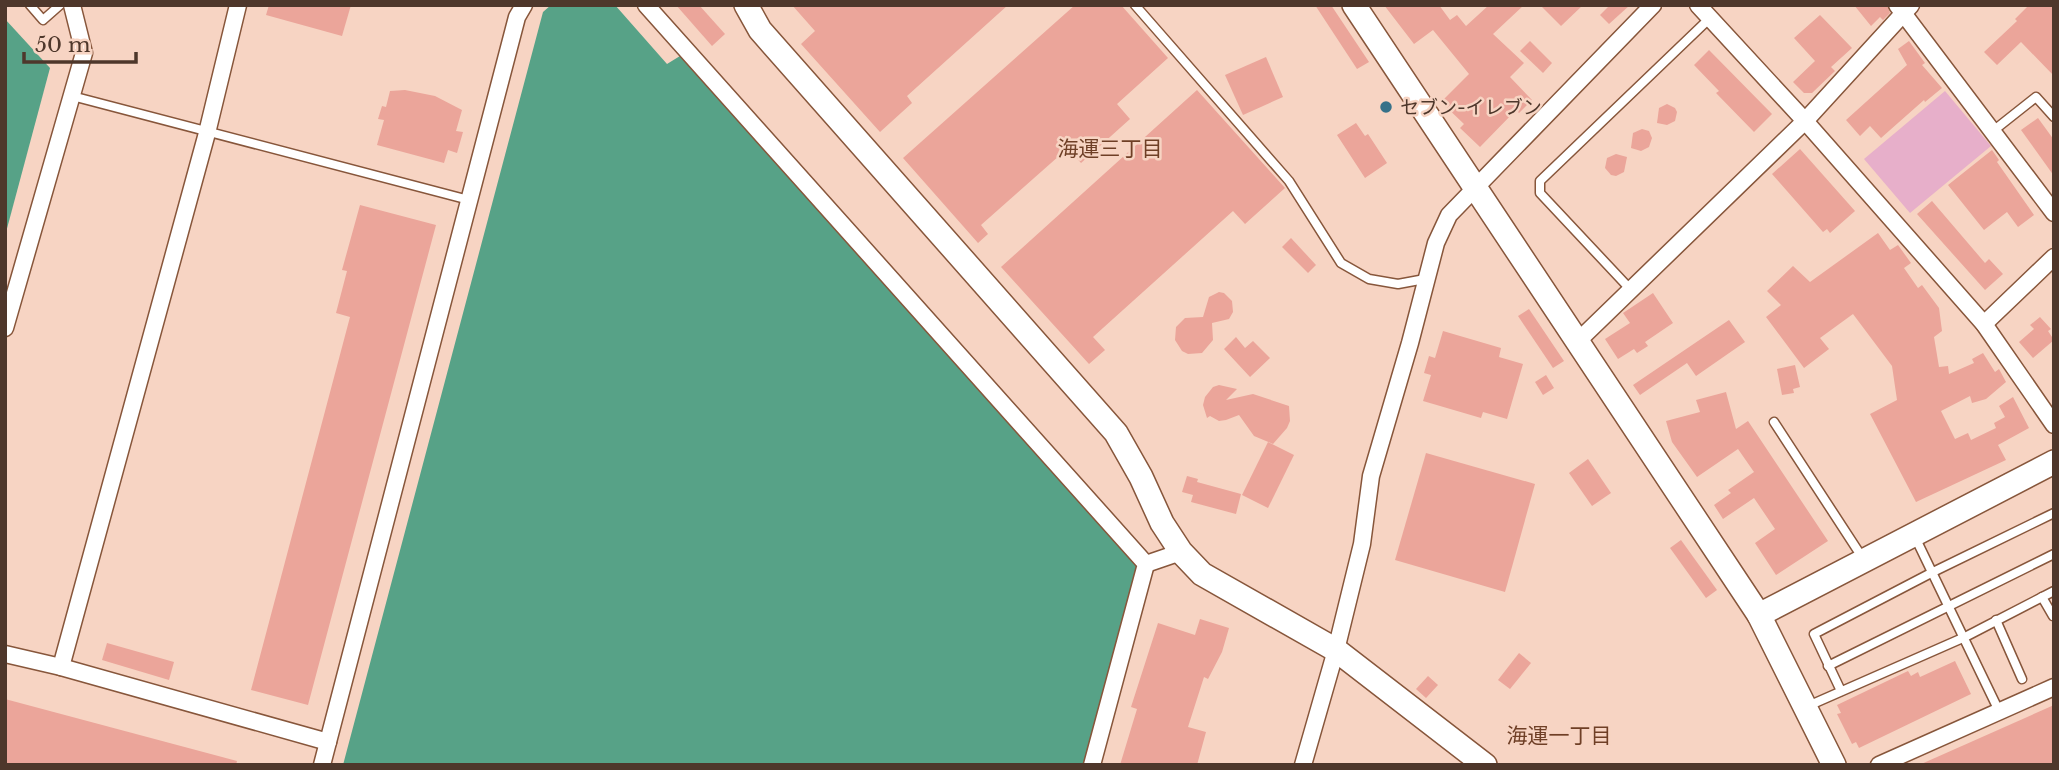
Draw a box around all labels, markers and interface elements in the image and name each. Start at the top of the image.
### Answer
scale bar [24,21,136,65]
text: 50 m [35,32,91,58]
place label: セブン-イレブン [1400,96,1542,119]
marker: セブン-イレブン [1378,99,1394,115]
district label: 海運三丁目 [1058,136,1163,162]
district label: 海運一丁目 [1507,723,1612,749]

